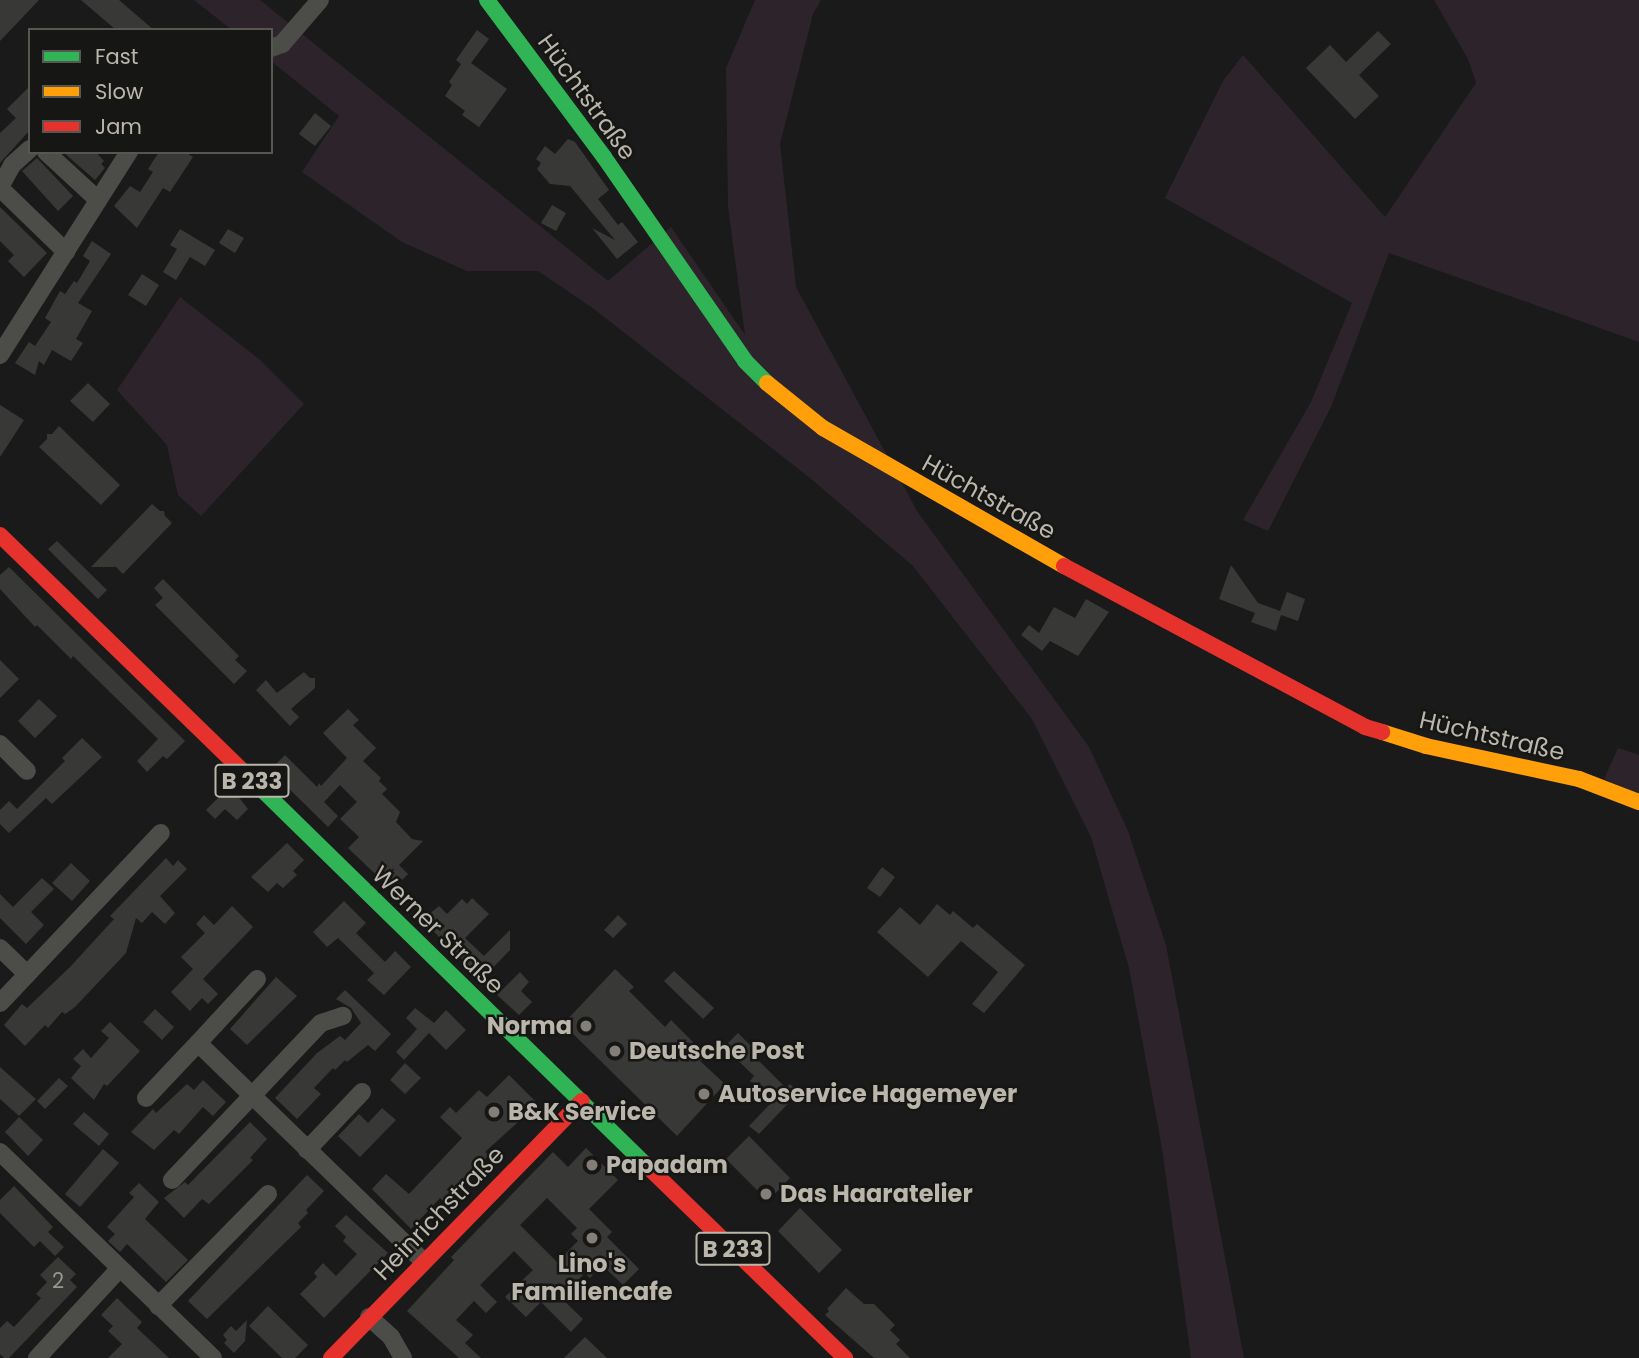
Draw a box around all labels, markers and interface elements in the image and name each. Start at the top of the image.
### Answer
legend [28,28,273,154]
street label: Hüchtstraße [532,29,642,165]
text: Fast [95,42,138,71]
text: Slow [95,77,143,106]
text: Jam [95,112,142,141]
street label: Hüchtstraße [917,448,1061,546]
street label: Hüchtstraße [1417,705,1567,767]
road number: B 233 [214,762,290,800]
street label: Werner Straße [366,860,510,1000]
place label: Norma [487,1012,572,1040]
marker: Norma [578,1018,594,1034]
place label: Deutsche Post [629,1037,805,1065]
marker: Deutsche Post [607,1043,623,1059]
place label: Autoservice Hagemeyer [718,1080,1017,1108]
marker: Autoservice Hagemeyer [696,1086,712,1102]
place label: B&K Service [508,1098,656,1126]
marker: B&K Service [486,1104,502,1120]
street label: Heinrichstraße [368,1140,510,1286]
place label: Papadam [606,1151,728,1179]
marker: Papadam [584,1157,600,1173]
place label: Das Haaratelier [780,1180,973,1208]
marker: Das Haaratelier [758,1186,774,1202]
marker: Lino's Familiencafe [584,1230,600,1246]
road number: B 233 [694,1230,772,1268]
place label: Lino's Familiencafe [511,1250,673,1306]
house number: 2 [52,1268,64,1294]

